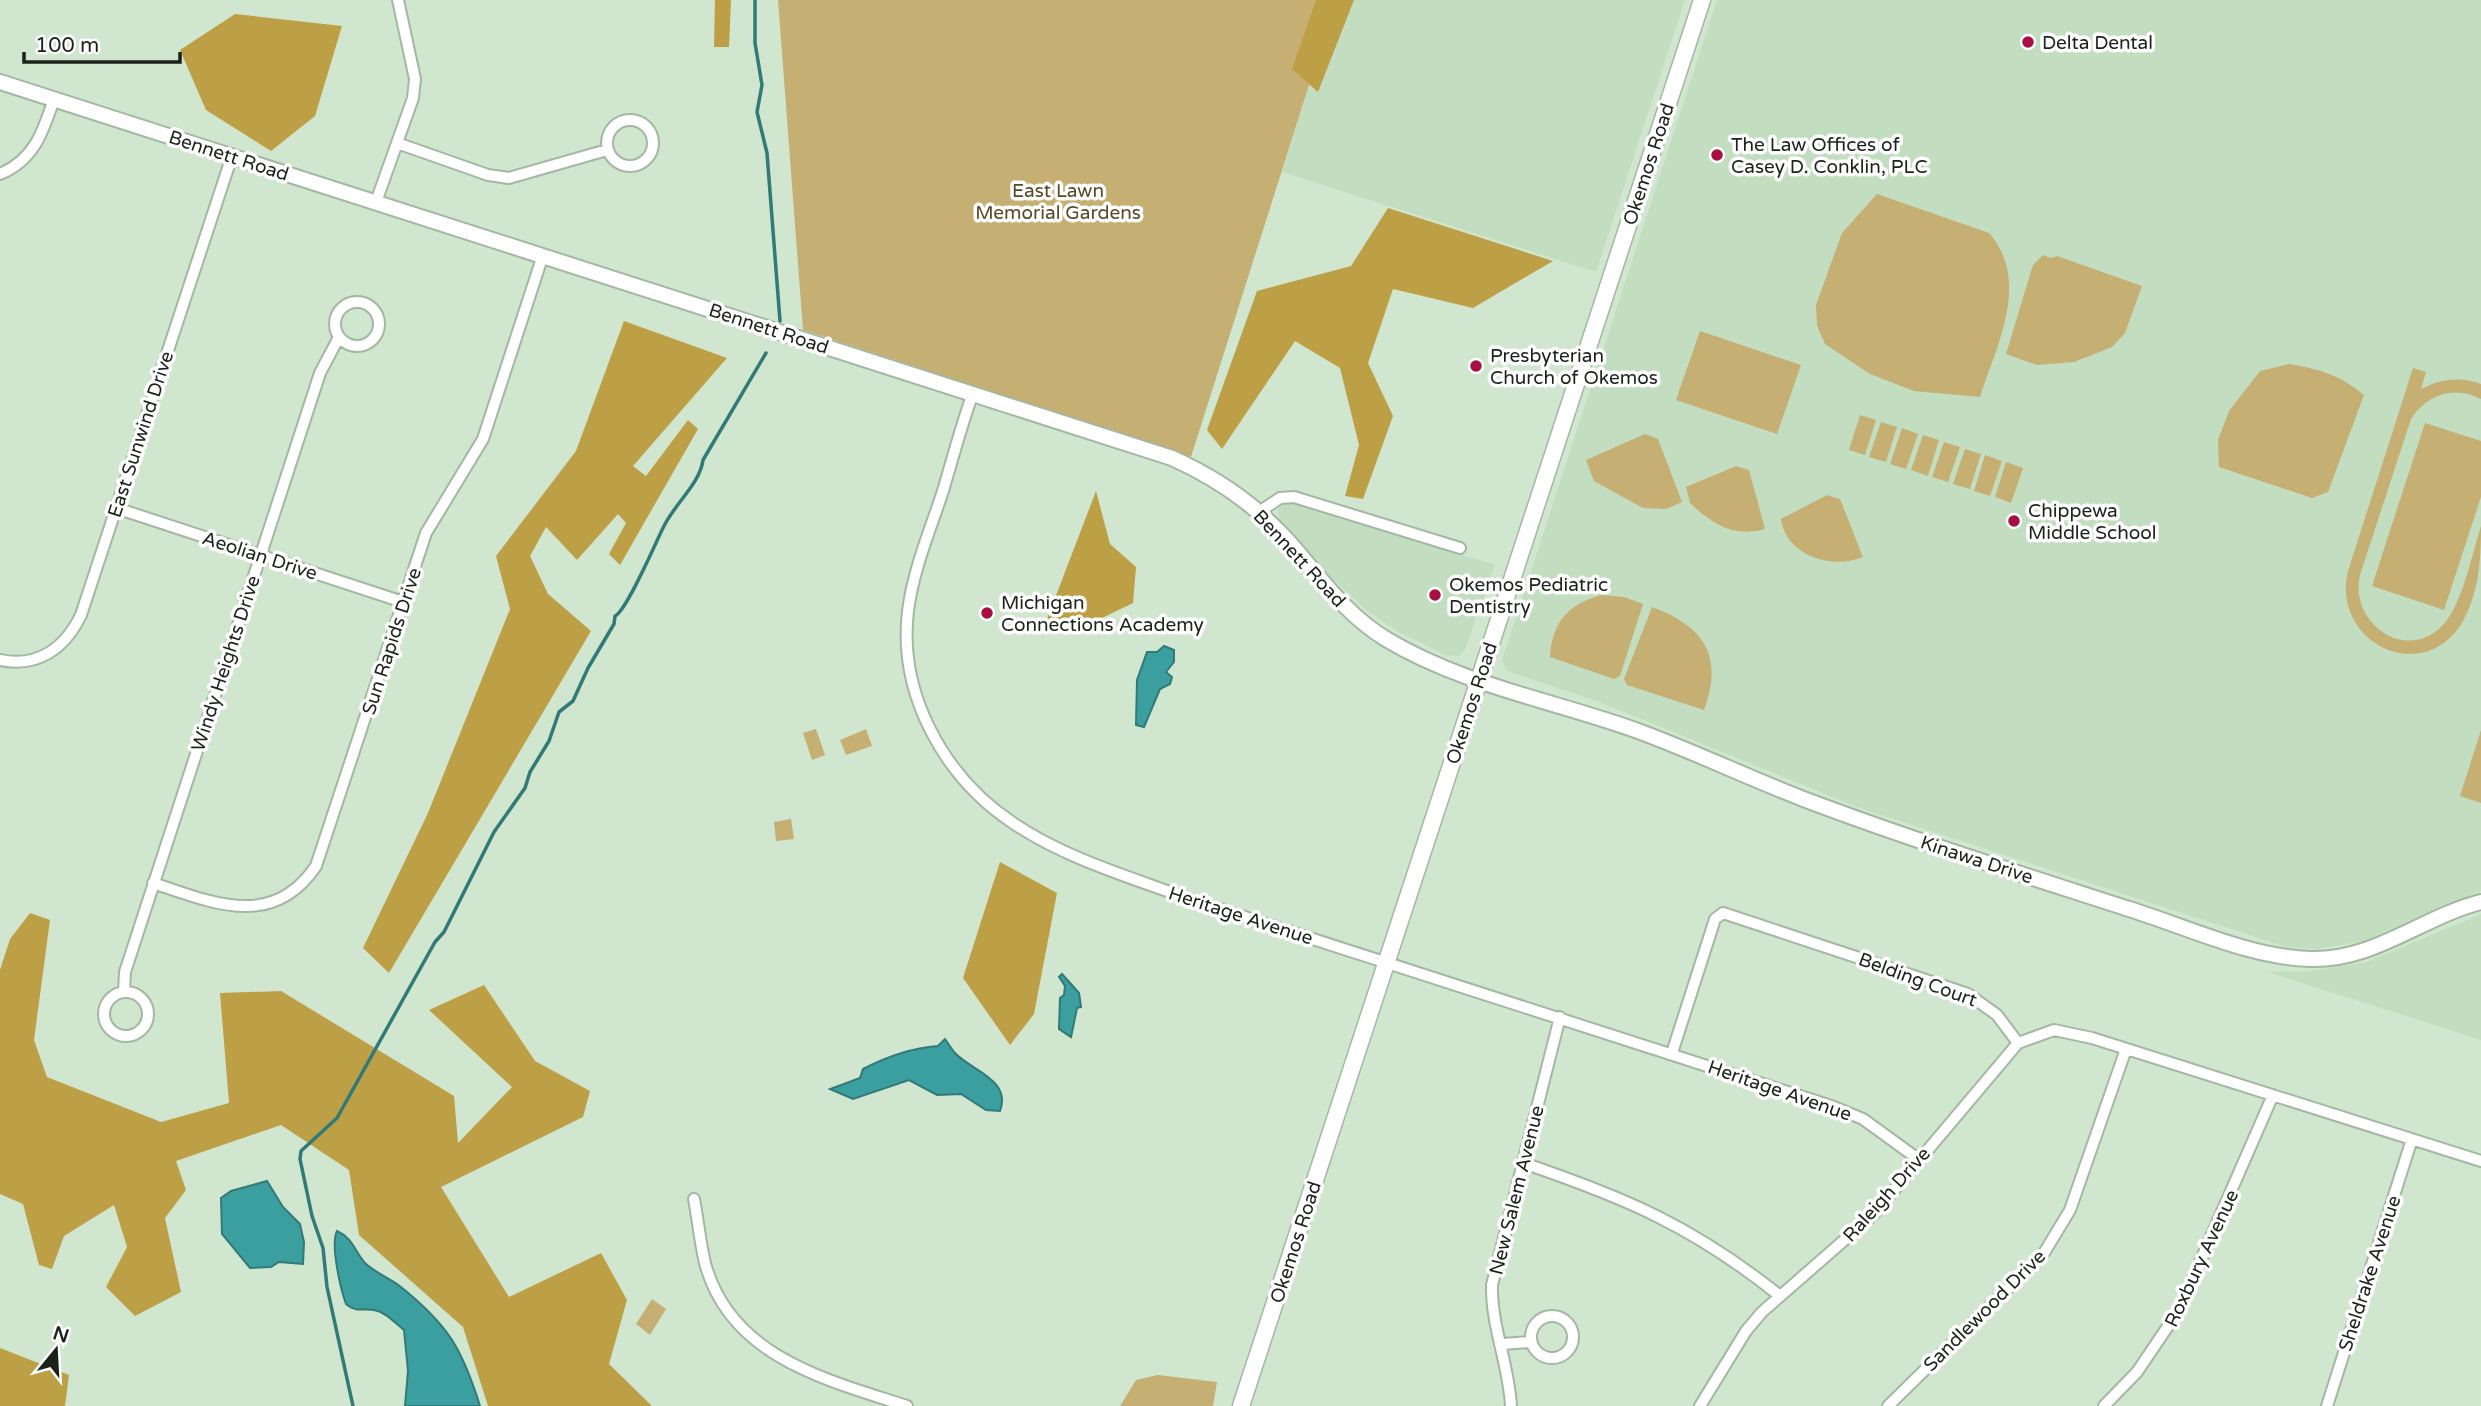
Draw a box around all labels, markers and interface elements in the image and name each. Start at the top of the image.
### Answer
scale bar [24,21,180,65]
place label: Delta Dental [2042,32,2153,54]
text: 100 m [35,33,99,58]
marker: Delta Dental [2020,34,2036,50]
street label: Okemos Road [1619,101,1679,228]
street label: Bennett Road [166,126,292,186]
place label: The Law Offices of Casey D. Conklin, PLC [1731,134,1928,178]
marker: The Law Offices of Casey D. Conklin, PLC [1709,147,1725,163]
park label: East Lawn Memorial Gardens [975,180,1141,224]
street label: Bennett Road [706,299,832,359]
place label: Presbyterian Church of Okemos [1490,345,1658,389]
street label: East Sunwind Drive [104,348,178,520]
marker: Presbyterian Church of Okemos [1468,358,1484,374]
place label: Chippewa Middle School [2028,500,2157,544]
street label: Bennett Road [1249,505,1350,612]
marker: Chippewa Middle School [2006,513,2022,529]
street label: Aeolian Drive [199,527,320,585]
street label: Sun Rapids Drive [358,565,426,718]
street label: Windy Heights Drive [187,573,265,754]
place label: Okemos Pediatric Dentistry [1449,574,1608,618]
marker: Okemos Pediatric Dentistry [1427,587,1443,603]
place label: Michigan Connections Academy [1001,592,1204,636]
marker: Michigan Connections Academy [979,605,995,621]
street label: Okemos Road [1442,640,1502,767]
street label: Kinawa Drive [1918,831,2036,888]
street label: Heritage Avenue [1166,882,1316,950]
street label: Belding Court [1855,948,1980,1012]
street label: Heritage Avenue [1705,1056,1854,1126]
street label: New Salem Avenue [1485,1103,1549,1277]
street label: Raleigh Drive [1839,1143,1935,1247]
street label: Okemos Road [1266,1179,1326,1306]
street label: Roxbury Avenue [2160,1186,2243,1331]
street label: Sheldrake Avenue [2334,1193,2406,1354]
street label: Sandlewood Drive [1919,1245,2050,1376]
north arrow [21,1315,91,1385]
text: N [50,1322,72,1348]

